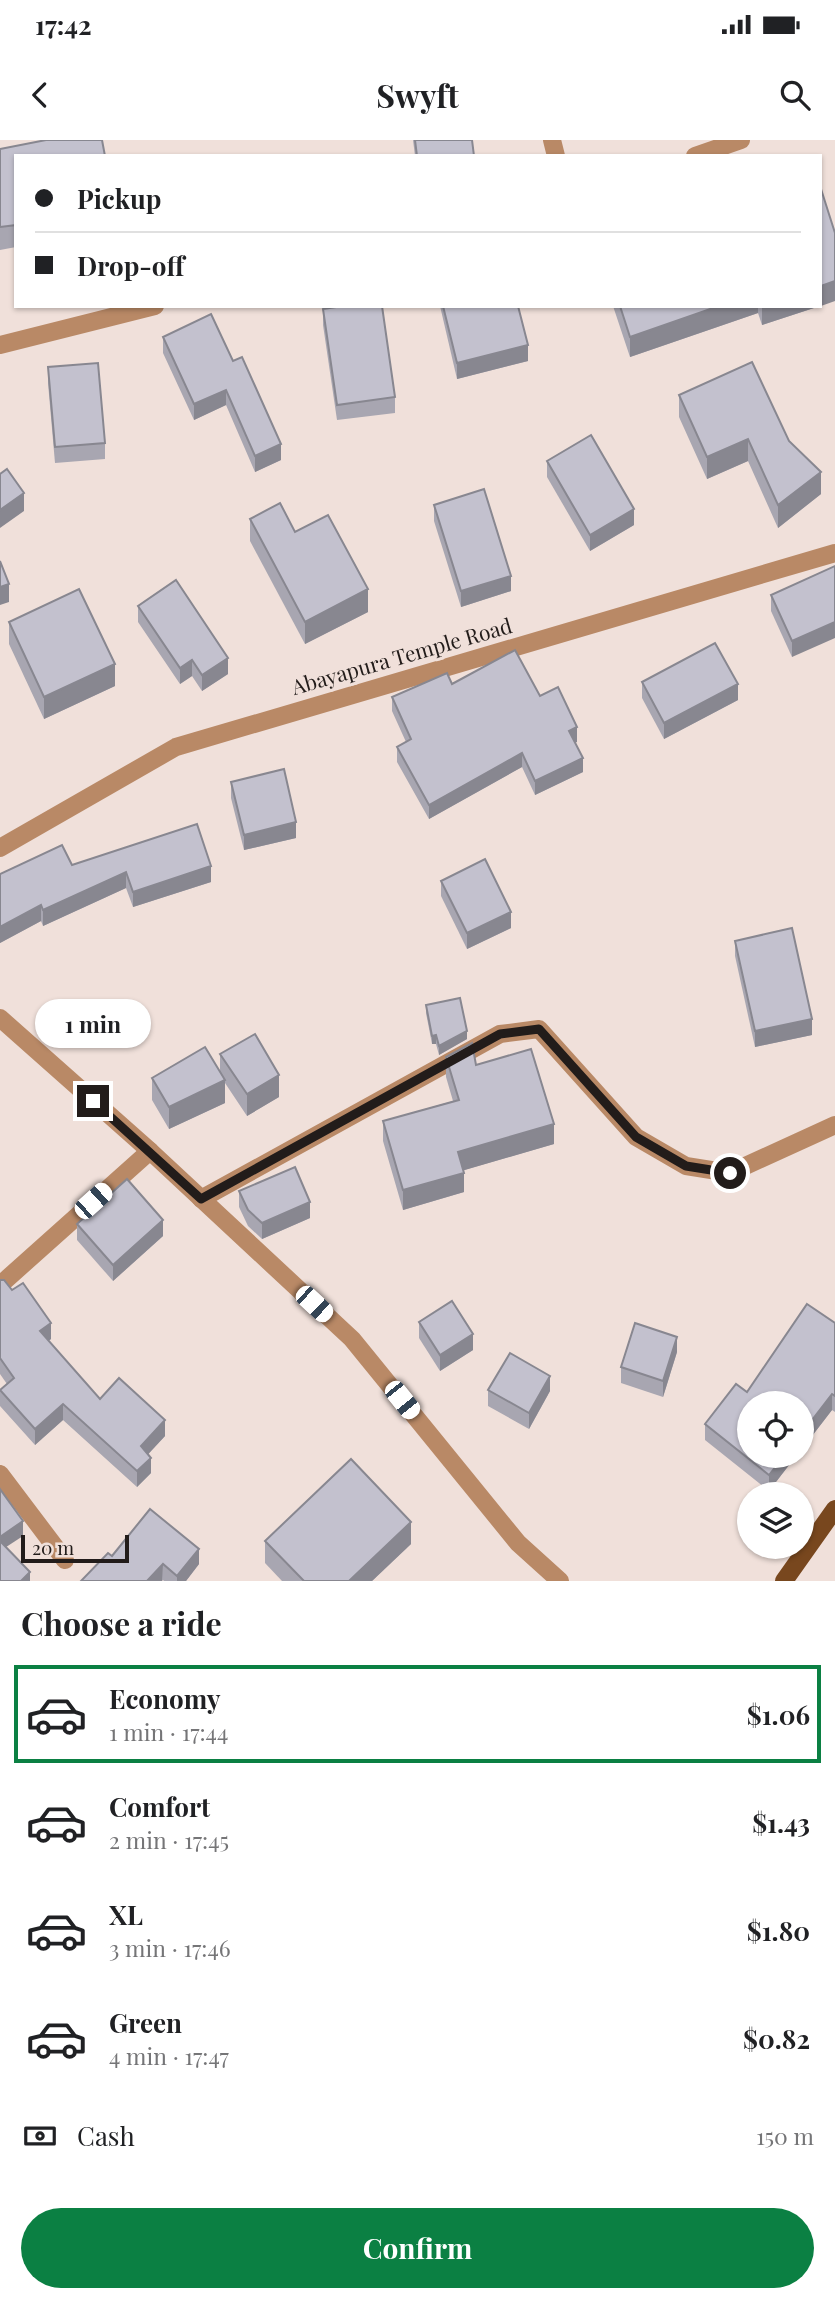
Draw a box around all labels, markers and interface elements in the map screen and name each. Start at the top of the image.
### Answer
text: 17:42 [35,7,92,42]
text: Swyft [376,73,459,116]
icon: back [21,76,59,114]
icon: search [776,76,814,114]
text: Pickup [77,181,161,216]
text: Drop-off [77,248,184,283]
street label: Abayapura Temple Road [287,610,515,700]
callout: 1 min [35,1000,151,1048]
text: 1 min [65,1008,121,1039]
route end [77,1085,109,1117]
route start [714,1157,746,1189]
car [71,1179,116,1223]
car [292,1282,337,1326]
car [381,1377,424,1423]
map controls [737,1391,814,1559]
button: locate [737,1391,814,1468]
button: layers [737,1482,814,1559]
scale bar [21,1532,130,1564]
text: 20 m [32,1534,74,1560]
text: Choose a ride [21,1601,222,1644]
text: Economy [109,1681,220,1716]
icon: car [25,1683,88,1746]
text: $1.06 [747,1697,810,1732]
text: 1 min · 17:44 [109,1716,228,1747]
text: Comfort [109,1789,210,1824]
icon: car [25,1791,88,1854]
text: $1.43 [752,1805,810,1840]
text: 2 min · 17:45 [109,1824,229,1855]
text: XL [109,1897,143,1932]
icon: car [25,1899,88,1962]
text: $1.80 [747,1913,810,1948]
text: 3 min · 17:46 [109,1932,231,1963]
text: Green [109,2005,182,2040]
icon: car [25,2007,88,2070]
text: $0.82 [743,2021,810,2056]
text: 4 min · 17:47 [109,2040,229,2071]
icon: cash [21,2117,59,2155]
text: Cash [77,2118,135,2153]
text: 150 m [756,2120,814,2151]
button: Confirm [21,2208,814,2288]

